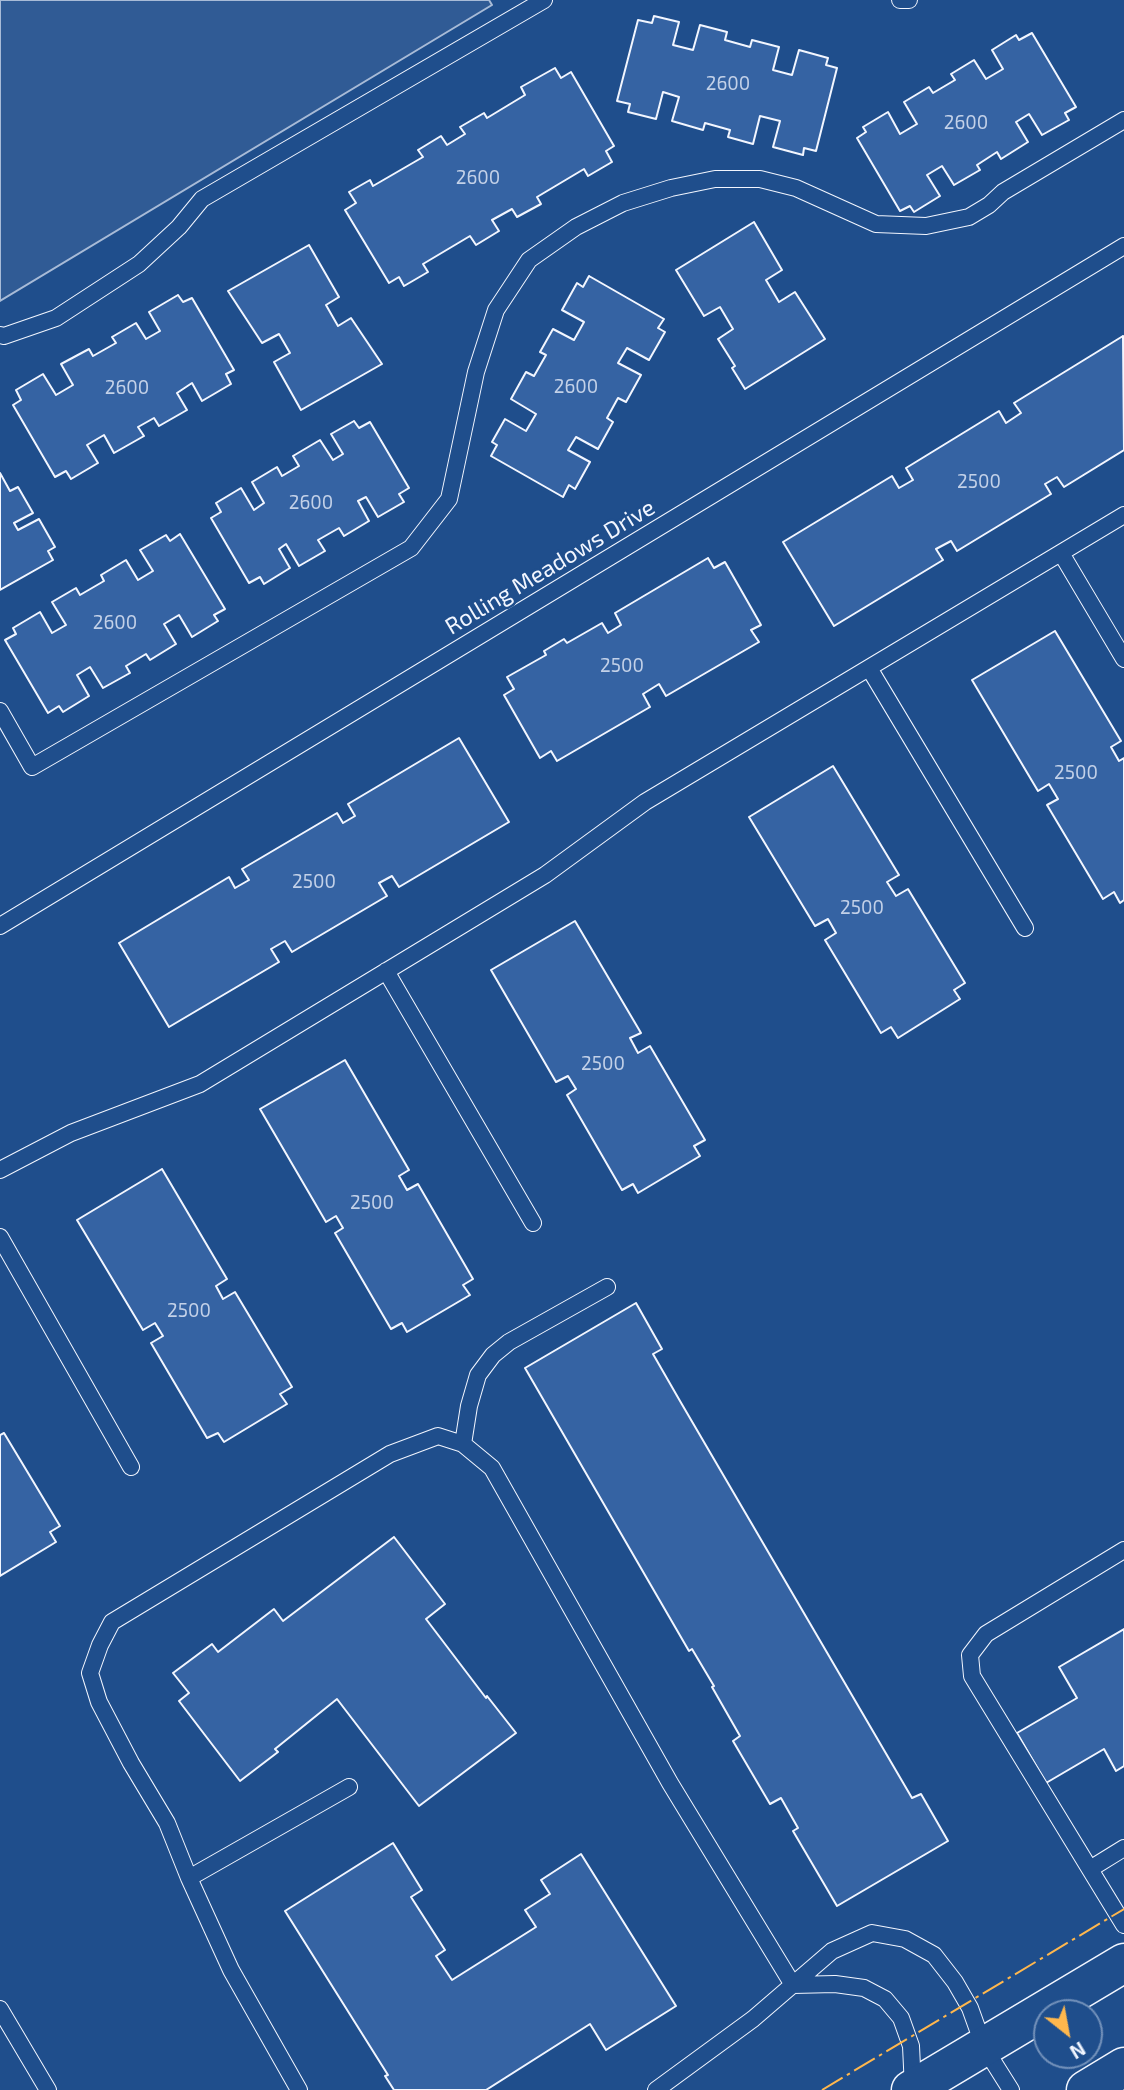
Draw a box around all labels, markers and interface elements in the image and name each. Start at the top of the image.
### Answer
house number: 2600 [706,73,750,95]
house number: 2600 [944,112,988,134]
house number: 2600 [456,167,500,189]
house number: 2600 [554,376,598,398]
house number: 2600 [105,377,149,399]
house number: 2500 [957,471,1001,493]
house number: 2600 [289,492,333,514]
street label: Rolling Meadows Drive [440,493,660,641]
house number: 2600 [93,612,137,634]
house number: 2500 [600,655,644,677]
house number: 2500 [1054,762,1098,784]
house number: 2500 [292,871,336,893]
house number: 2500 [840,897,884,919]
house number: 2500 [581,1053,625,1075]
house number: 2500 [350,1192,394,1214]
house number: 2500 [167,1300,211,1322]
north arrow [1033,1999,1103,2069]
text: N [1066,2037,1090,2064]

